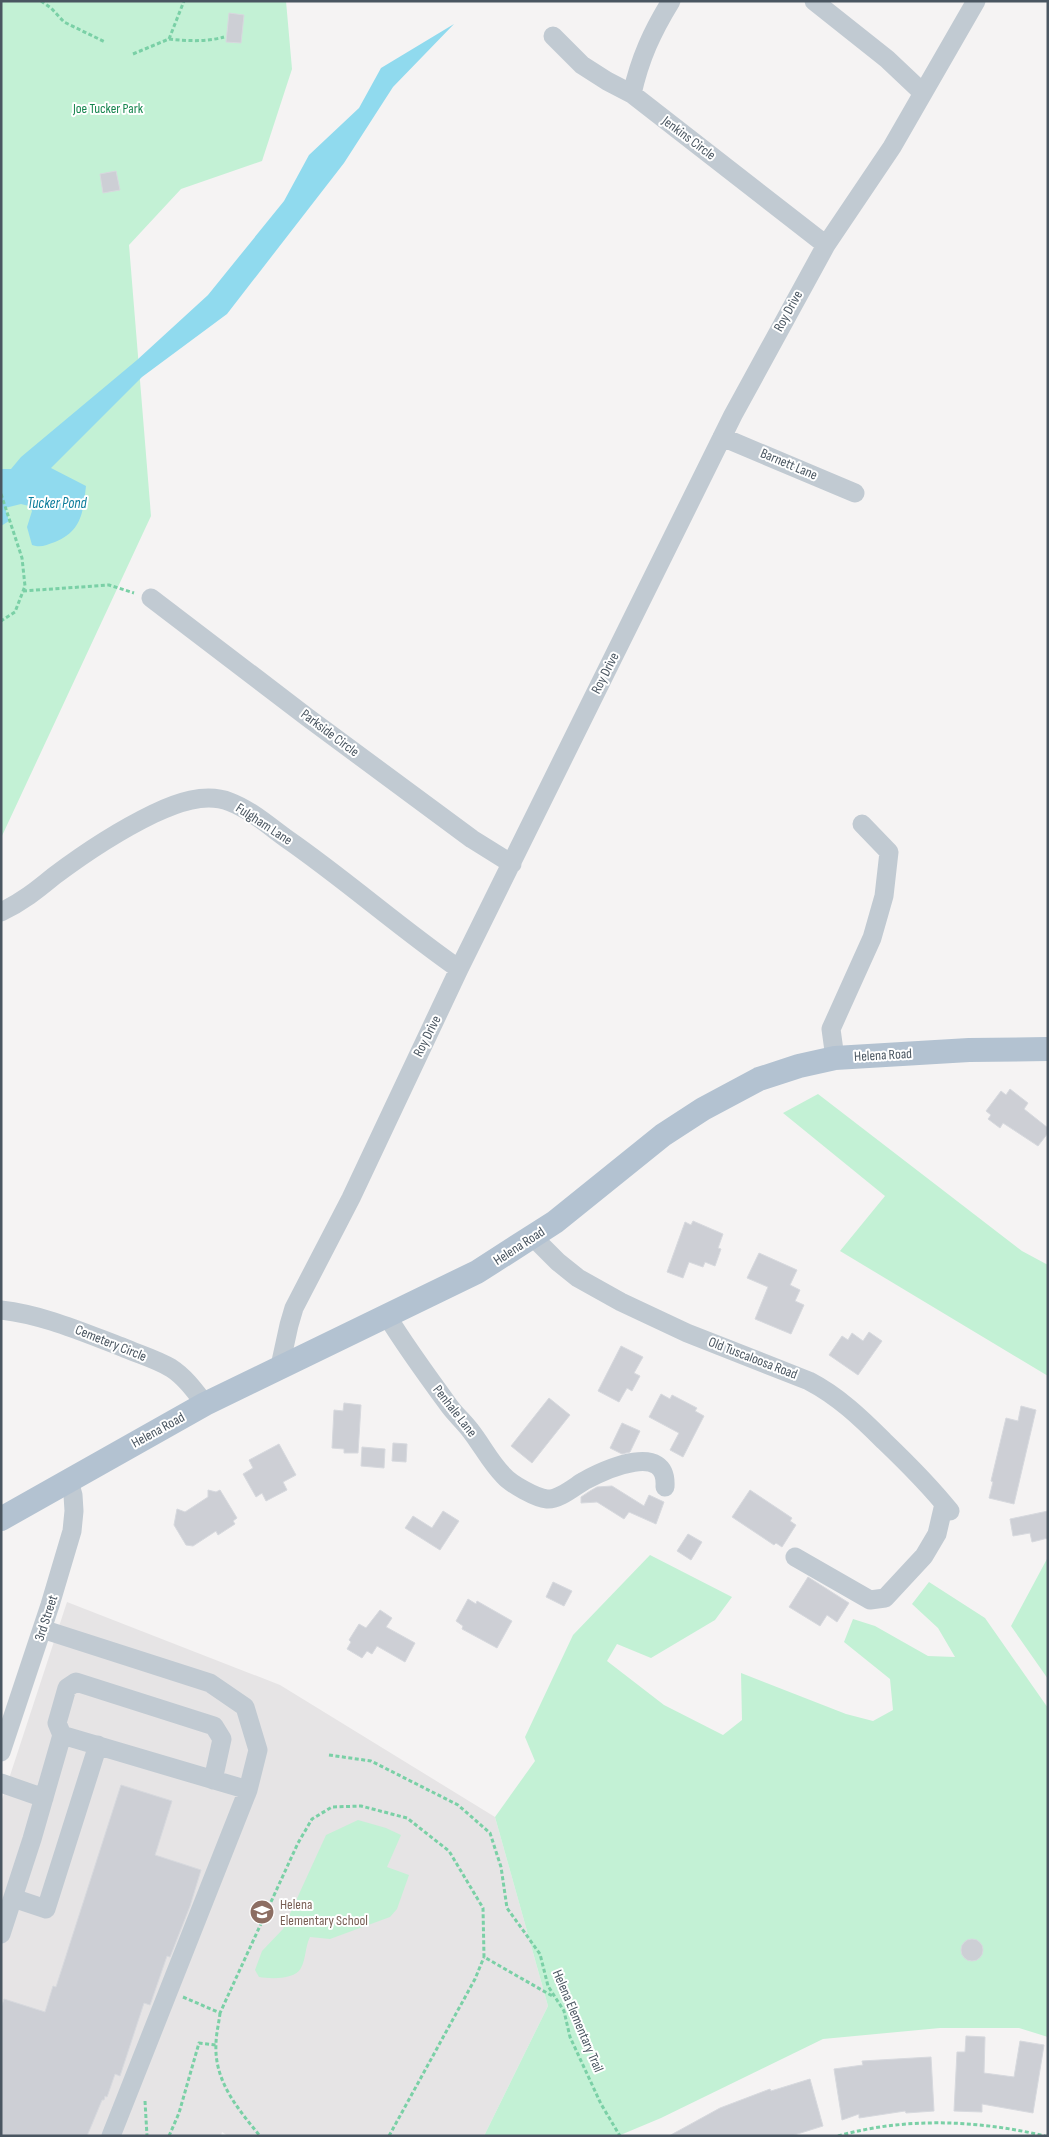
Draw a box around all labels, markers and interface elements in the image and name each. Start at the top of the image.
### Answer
park label: Joe Tucker Park [72,100,144,117]
street label: Jenkins Circle [658,112,719,164]
street label: Roy Drive [770,288,806,334]
street label: Barnett Lane [758,444,820,484]
water label: Tucker Pond [27,494,88,513]
street label: Roy Drive [587,650,623,696]
street label: Parkside Circle [297,706,363,760]
street label: Fulgham Lane [232,799,296,849]
street label: Roy Drive [409,1013,445,1059]
street label: Helena Road [854,1045,913,1065]
street label: Helena Road [490,1223,548,1269]
street label: Cemetery Circle [73,1321,149,1365]
street label: Old Tuscaloosa Road [706,1333,800,1383]
street label: Penhale Lane [429,1382,481,1440]
street label: Helena Road [129,1408,188,1451]
street label: 3rd Street [31,1593,61,1643]
place label: Helena Elementary School [280,1896,368,1929]
school or university icon: Helena Elementary School [249,1899,275,1925]
street label: Helena Elementary Trail [549,1967,607,2075]

